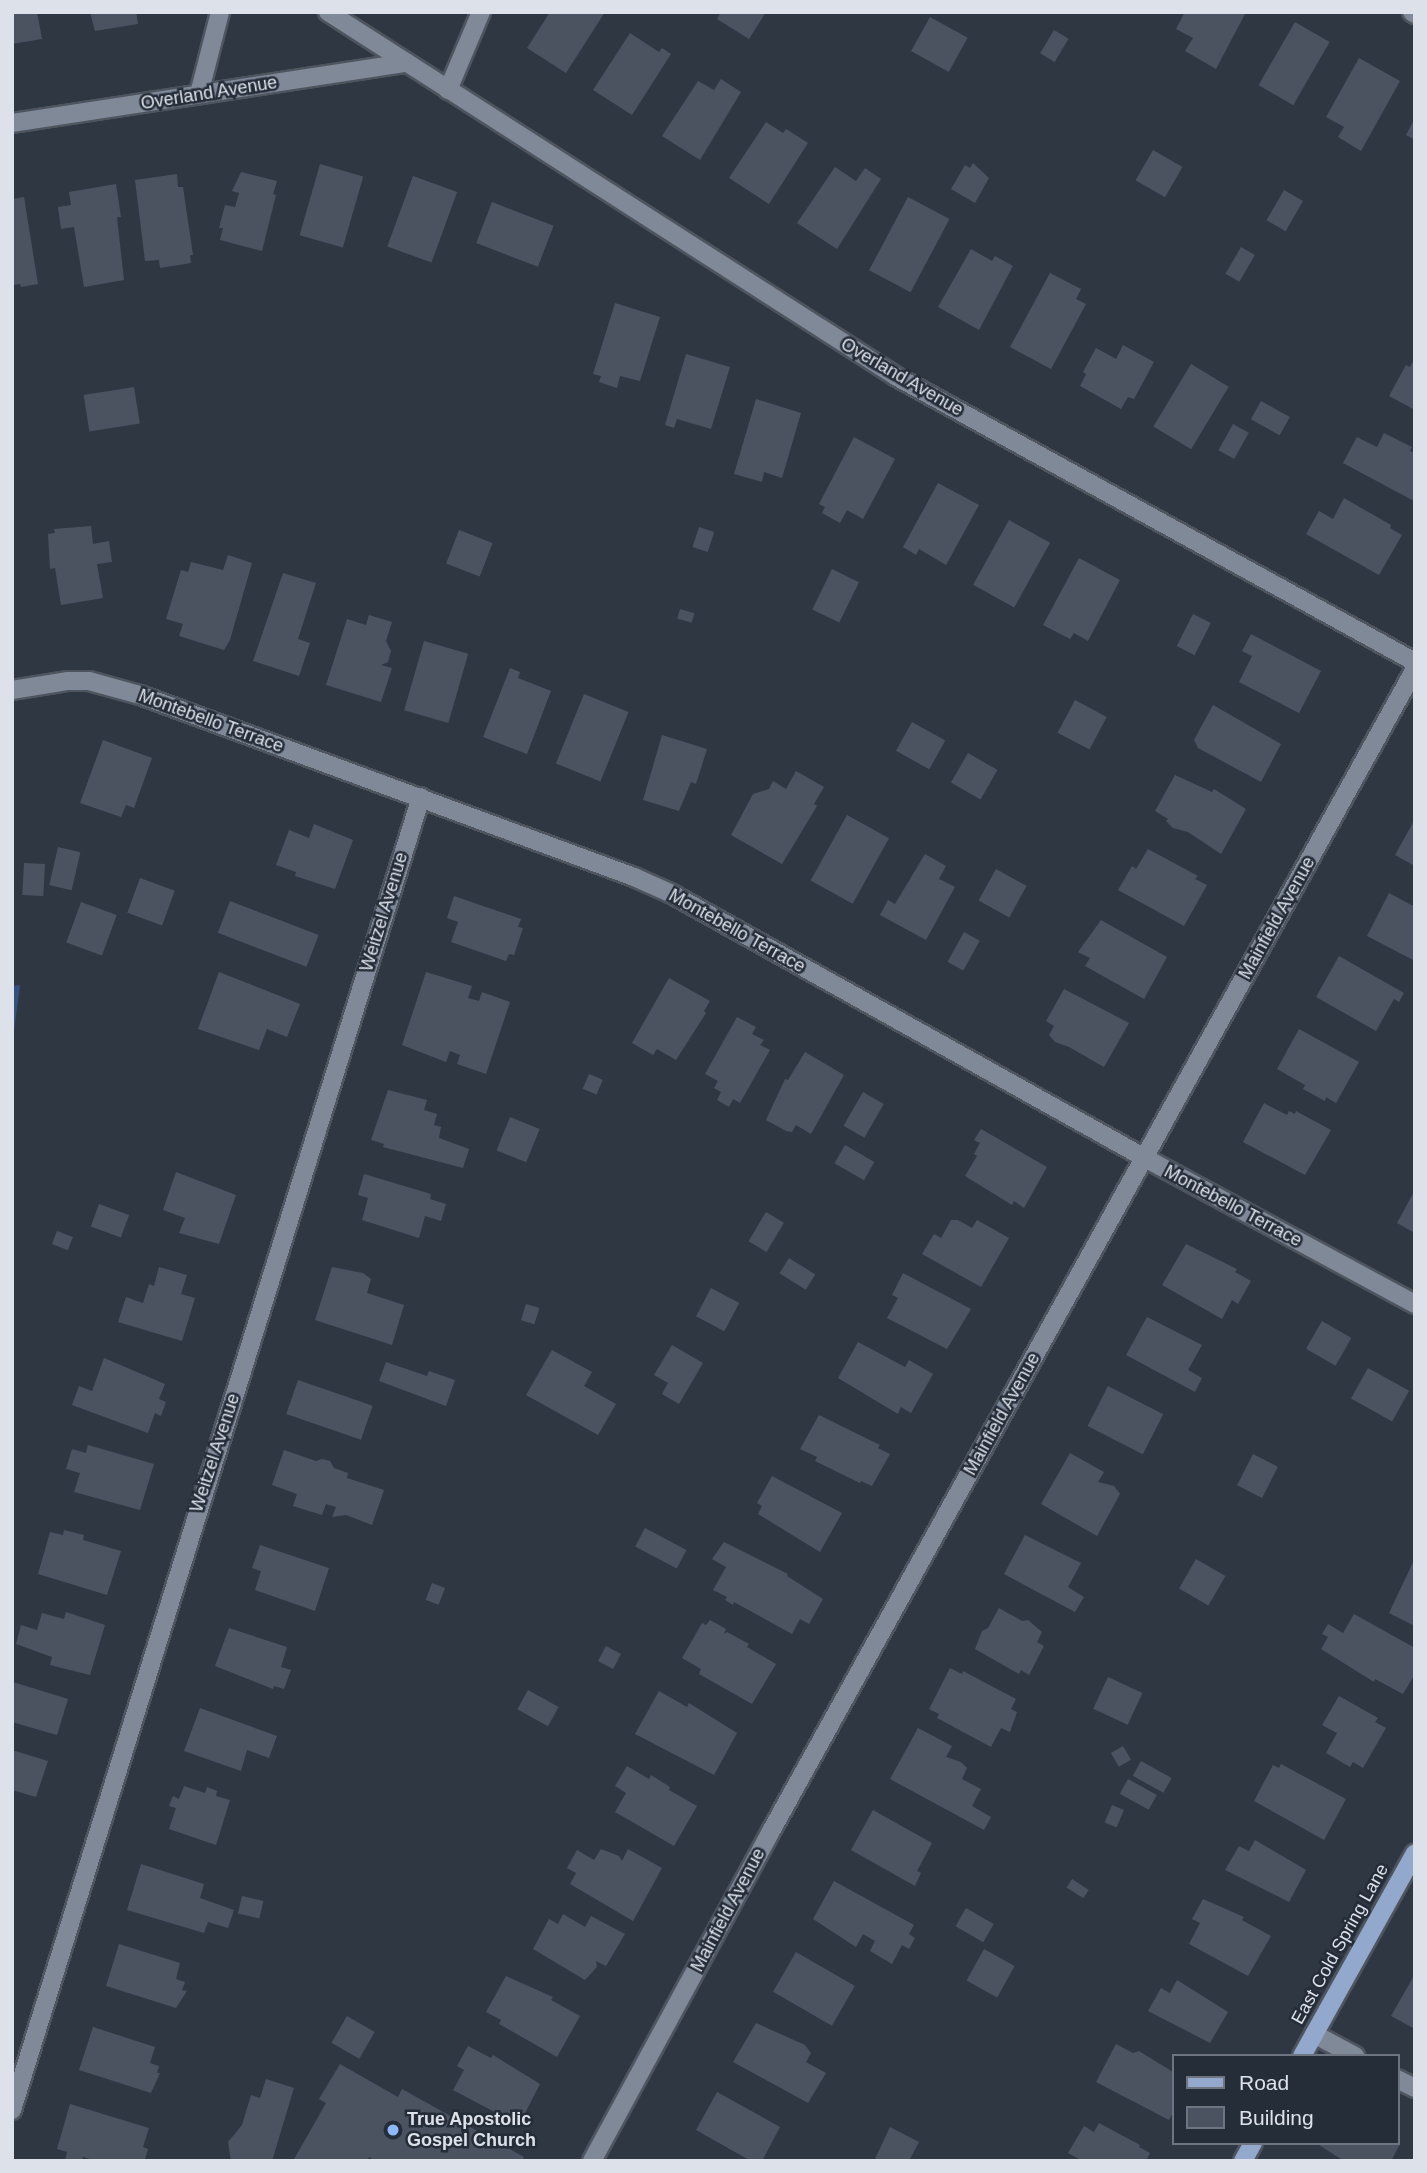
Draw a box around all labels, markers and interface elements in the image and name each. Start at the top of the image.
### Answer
street label: Overland Avenue [139,71,279,115]
street label: Overland Avenue [837,333,967,421]
street label: Montebello Terrace [135,685,287,757]
street label: Weitzel Avenue [355,849,413,975]
street label: Mainfield Avenue [1234,853,1320,983]
street label: Montebello Terrace [665,884,809,978]
street label: Montebello Terrace [1160,1161,1306,1251]
street label: Mainfield Avenue [959,1349,1045,1479]
street label: Weitzel Avenue [186,1391,244,1515]
street label: Mainfield Avenue [686,1844,770,1976]
street label: East Cold Spring Lane [1287,1860,1393,2028]
legend [1172,2054,1399,2145]
text: Road [1239,2071,1289,2094]
text: Building [1239,2106,1314,2129]
place label: True Apostolic Gospel Church [407,2109,536,2152]
marker: True Apostolic Gospel Church [385,2122,401,2138]

